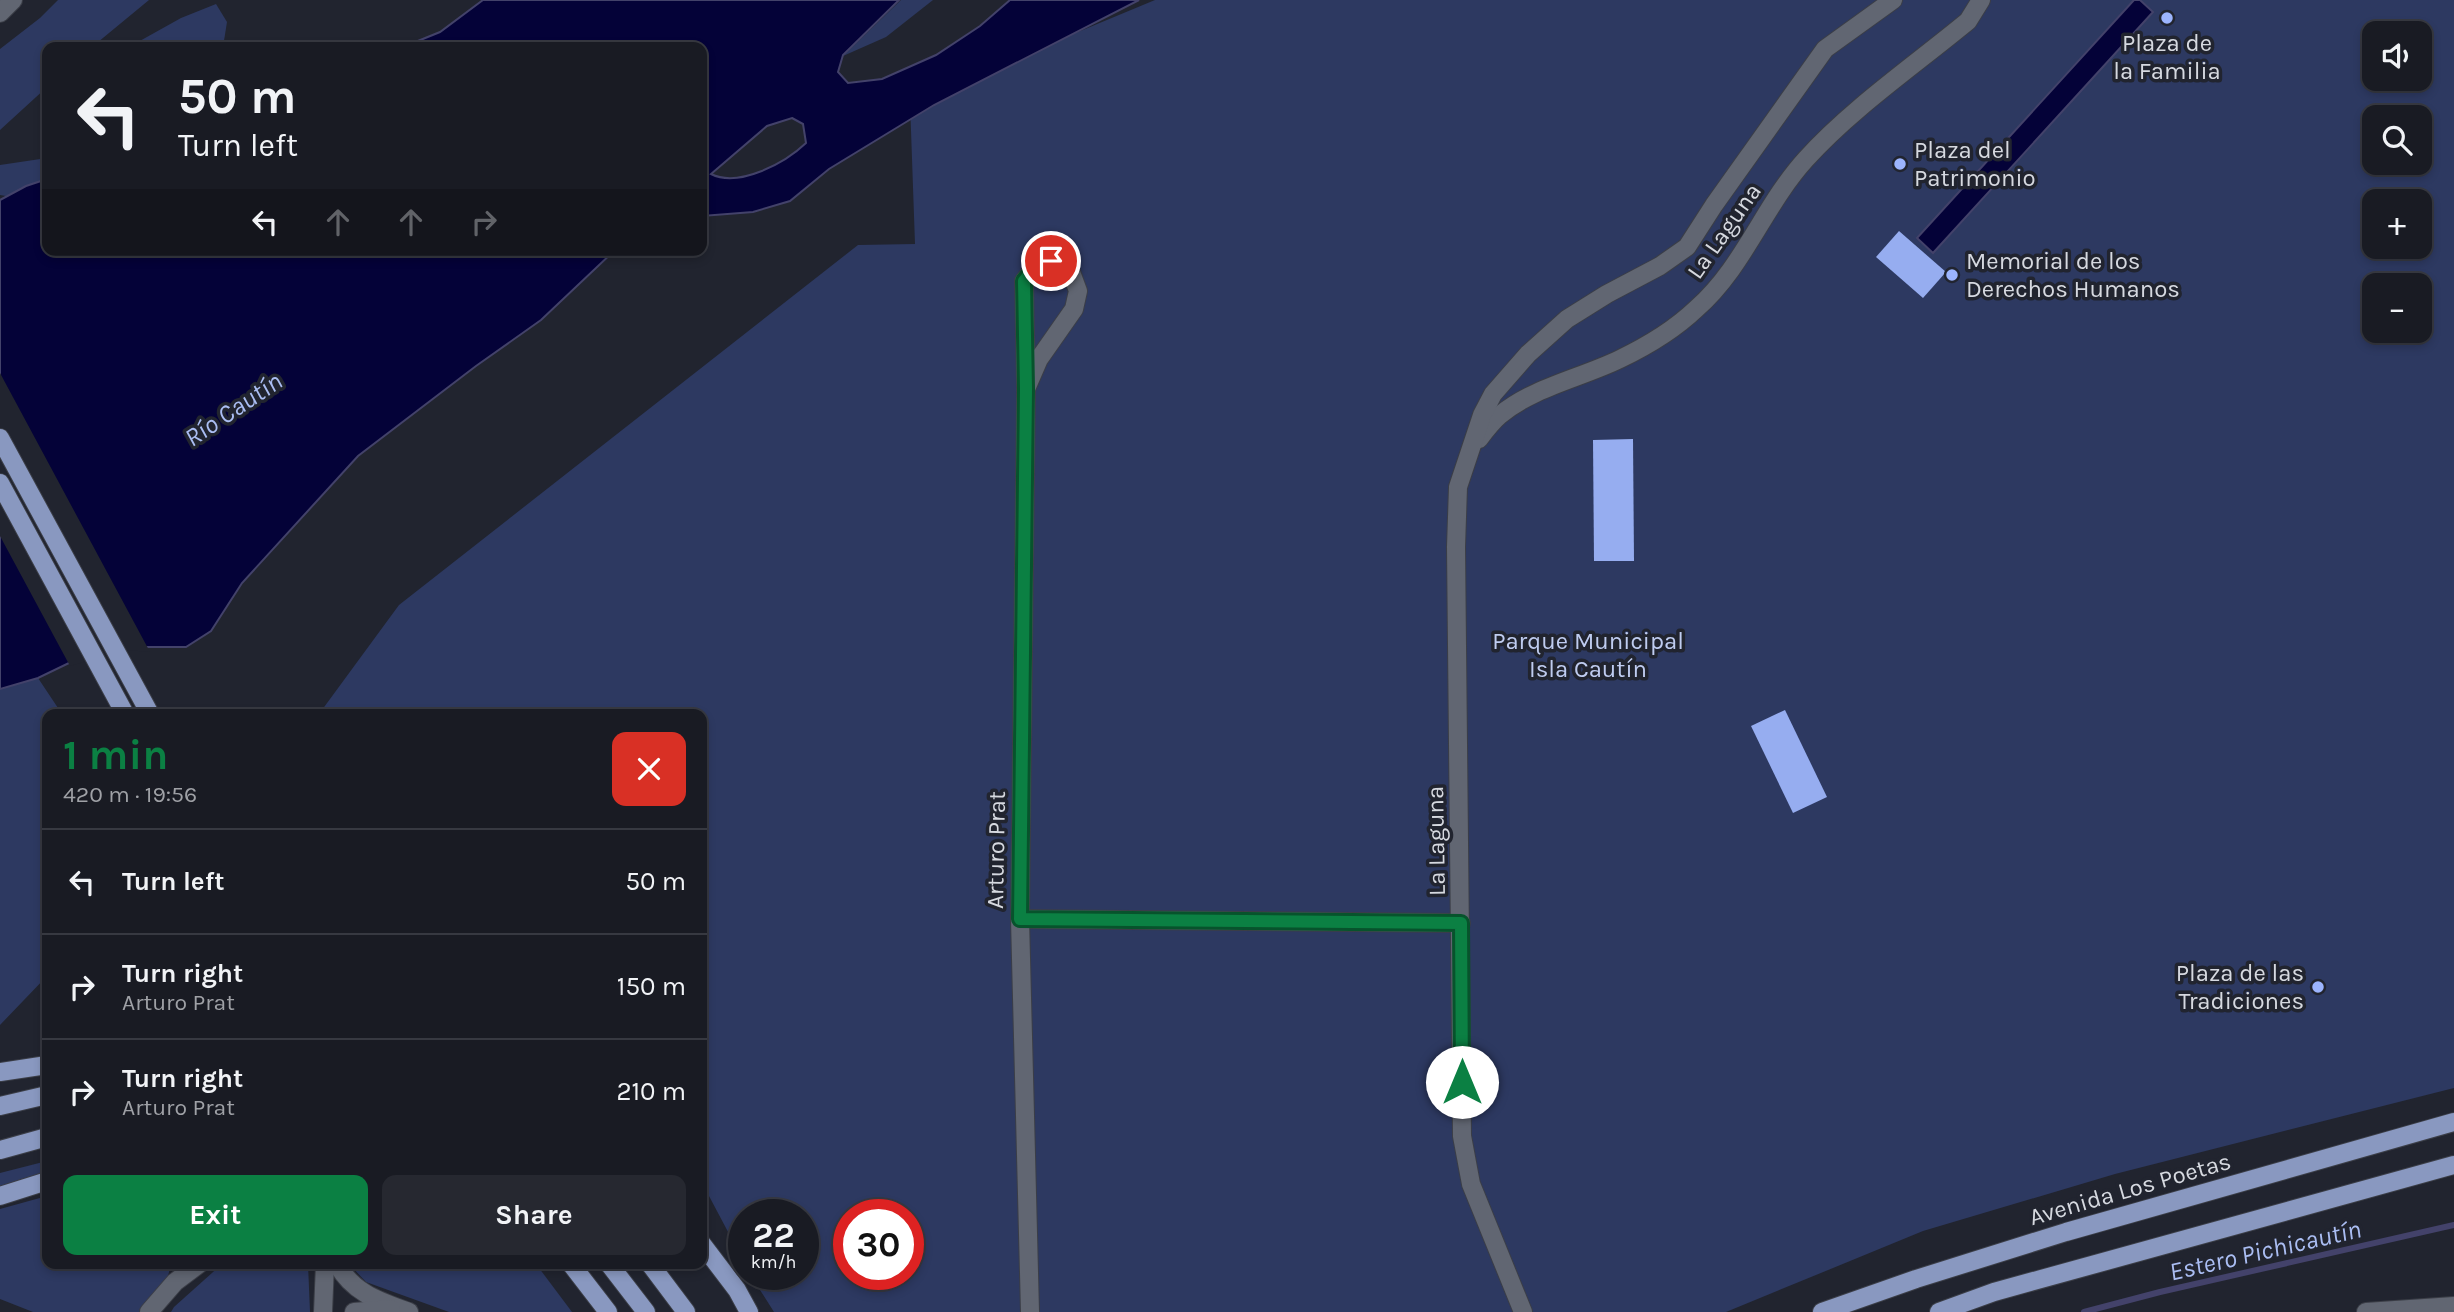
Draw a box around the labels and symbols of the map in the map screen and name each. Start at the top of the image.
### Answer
marker: Plaza de la Familia [2159,10,2175,26]
place label: Plaza de la Familia [2113,29,2221,85]
place label: Plaza del Patrimonio [1914,136,2036,192]
marker: Plaza del Patrimonio [1892,156,1908,172]
street label: La Laguna [1681,178,1767,284]
pin [1021,231,1081,291]
place label: Memorial de los Derechos Humanos [1966,247,2180,303]
marker: Memorial de los Derechos Humanos [1944,267,1960,283]
water label: Río Cautín [179,365,288,453]
park label: Parque Municipal Isla Cautín [1492,627,1684,683]
street label: La Laguna [1421,786,1451,896]
street label: Arturo Prat [981,791,1011,909]
place label: Plaza de las Tradiciones [2176,959,2304,1015]
marker: Plaza de las Tradiciones [2310,979,2326,995]
position arrow [1425,1045,1499,1119]
street label: Avenida Los Poetas [2026,1147,2234,1231]
speed limit sign: 30 [833,1199,924,1290]
water label: Estero Pichicautín [2166,1213,2364,1288]

